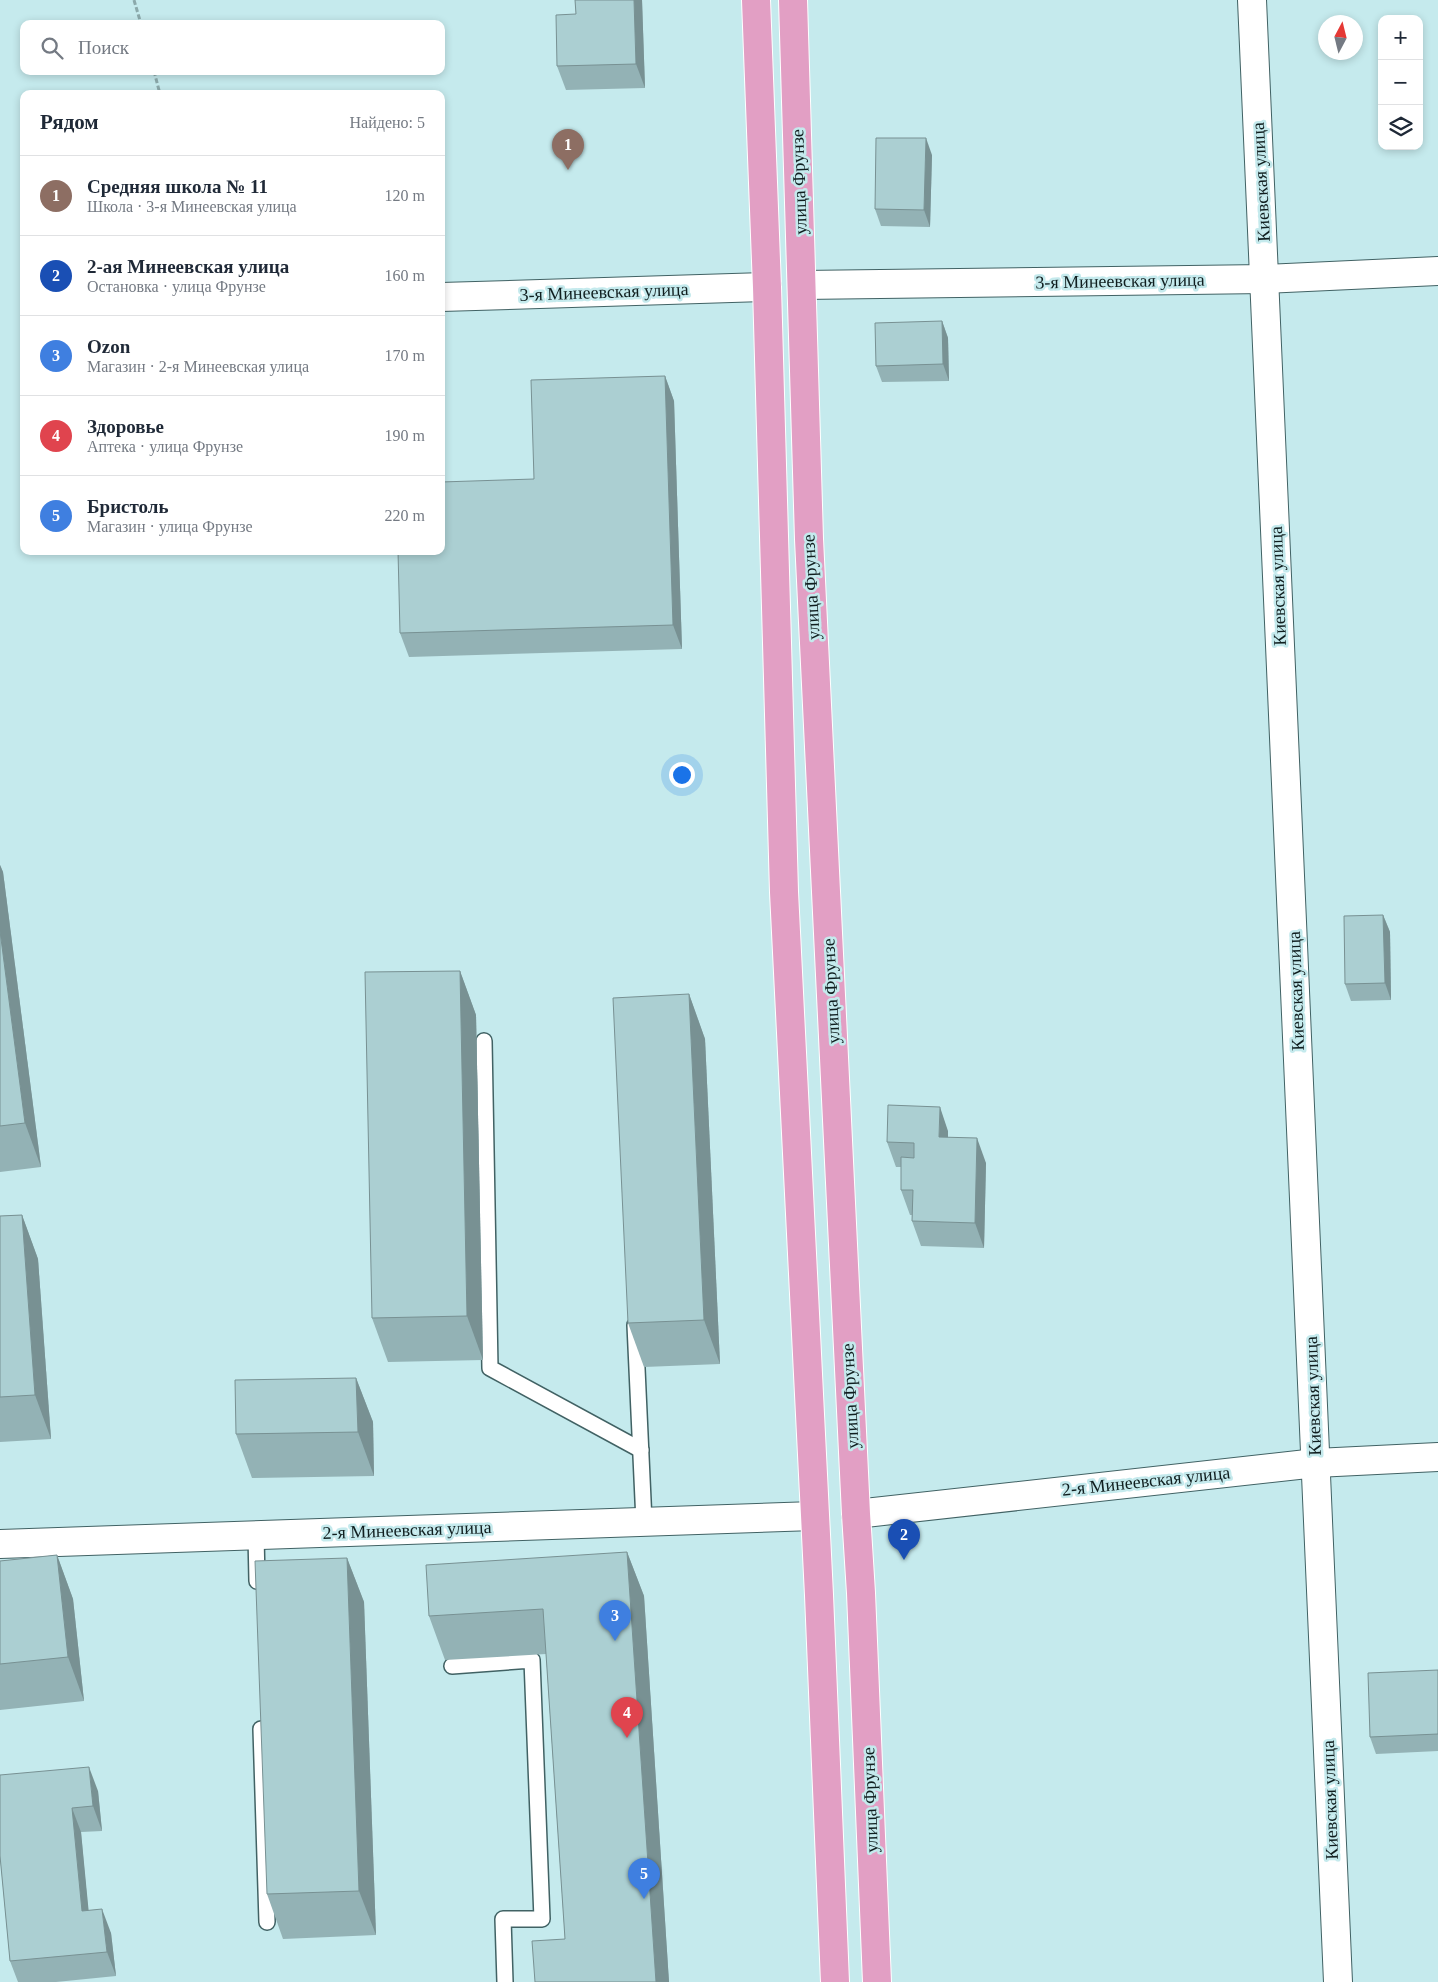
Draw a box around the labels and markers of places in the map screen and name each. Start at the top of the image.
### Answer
pin: 1 [552,129,584,170]
pin: 2 [888,1519,920,1560]
pin: 3 [599,1600,631,1641]
pin: 4 [611,1697,643,1738]
pin: 5 [628,1858,660,1899]

